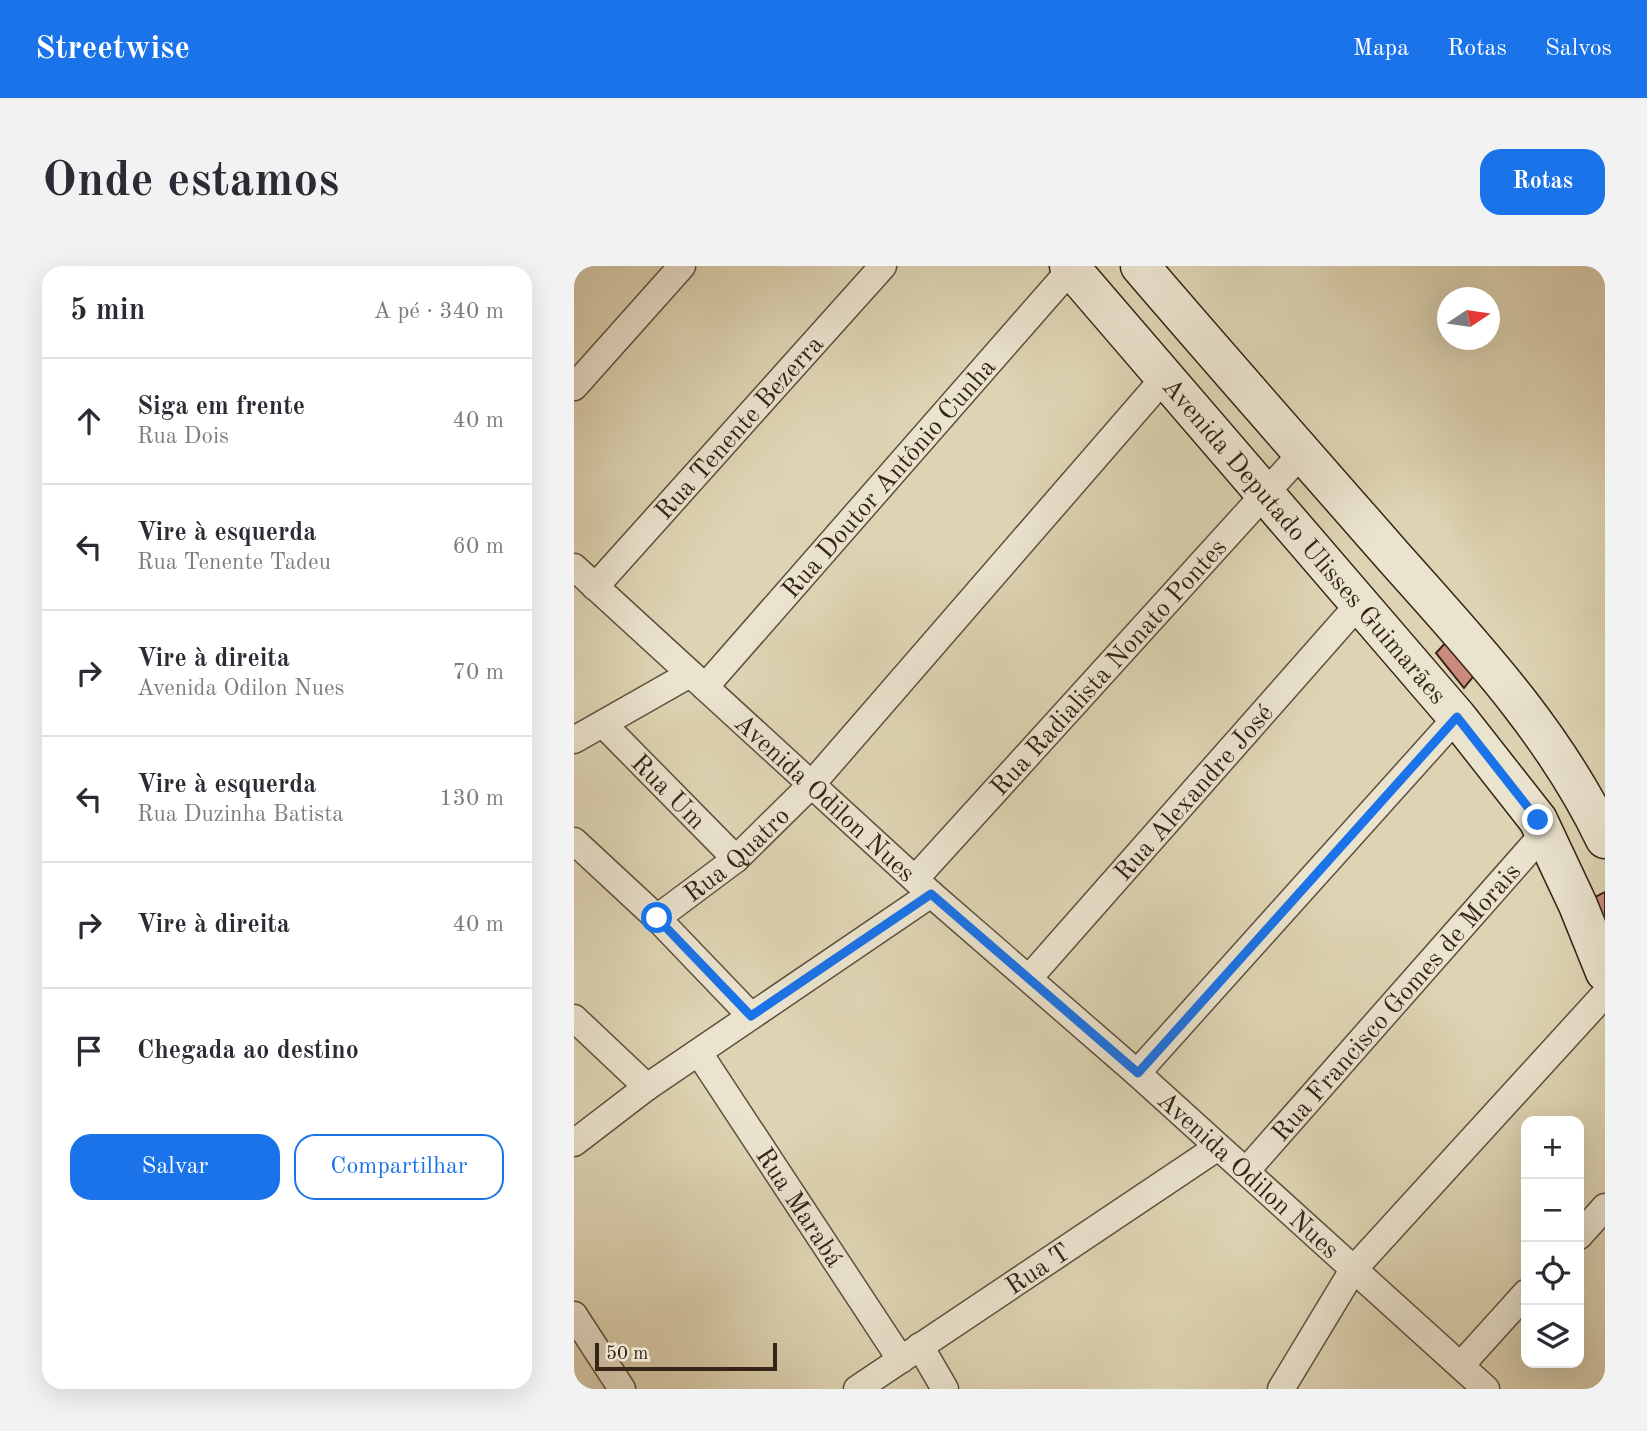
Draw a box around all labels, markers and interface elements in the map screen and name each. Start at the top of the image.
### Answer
text: Streetwise [35,33,190,66]
text: Mapa [1353,37,1409,61]
text: Rotas [1447,37,1507,61]
text: Salvos [1545,37,1612,61]
button: Rotas [1480,149,1605,215]
text: Onde estamos [42,158,339,207]
north arrow [1437,287,1500,350]
text: 5 min [70,296,145,326]
text: A pé · 340 m [373,300,504,323]
street label: Rua Tenente Bezerra [651,331,829,525]
street label: Rua Doutor Antônio Cunha [778,354,1001,604]
street label: Avenida Deputado Ulisses Guimarães [1157,374,1450,710]
text: Siga em frente [137,394,305,420]
icon: ahead [70,402,108,440]
text: 40 m [453,409,504,432]
text: Rua Dois [137,425,229,448]
text: Vire à esquerda [137,520,317,546]
icon: left [70,528,108,566]
street label: Rua Radialista Nonato Pontes [987,534,1232,801]
text: 60 m [453,535,504,558]
text: Rua Tenente Tadeu [137,551,331,574]
text: Vire à direita [137,646,290,672]
icon: right [70,654,108,692]
text: 70 m [453,661,504,684]
text: Avenida Odilon Nues [137,677,345,700]
street label: Rua Alexandre José [1110,700,1279,887]
street label: Avenida Odilon Nues [729,710,919,888]
street label: Rua Um [625,750,710,835]
text: Vire à esquerda [137,772,317,798]
icon: left [70,780,108,818]
text: 130 m [439,787,504,810]
text: Rua Duzinha Batista [137,803,344,826]
street label: Rua Quatro [680,803,795,908]
route end [1522,804,1553,835]
street label: Rua Francisco Gomes de Morais [1268,859,1526,1147]
route start [641,902,672,933]
icon: right [70,906,108,944]
text: Vire à direita [137,912,290,938]
text: 40 m [453,913,504,936]
icon: arrive [70,1032,108,1070]
text: Chegada ao destino [137,1038,359,1064]
street label: Avenida Odilon Nues [1152,1087,1343,1264]
map controls [1521,1116,1584,1368]
button: + [1521,1116,1584,1179]
button: Salvar [70,1134,280,1200]
button: Compartilhar [294,1134,504,1200]
street label: Rua Marabá [750,1143,847,1272]
button: − [1521,1179,1584,1242]
street label: Rua T [1002,1239,1075,1300]
button: locate [1521,1242,1584,1305]
button: layers [1521,1305,1584,1368]
scale bar [595,1340,777,1372]
text: 50 m [606,1345,648,1364]

